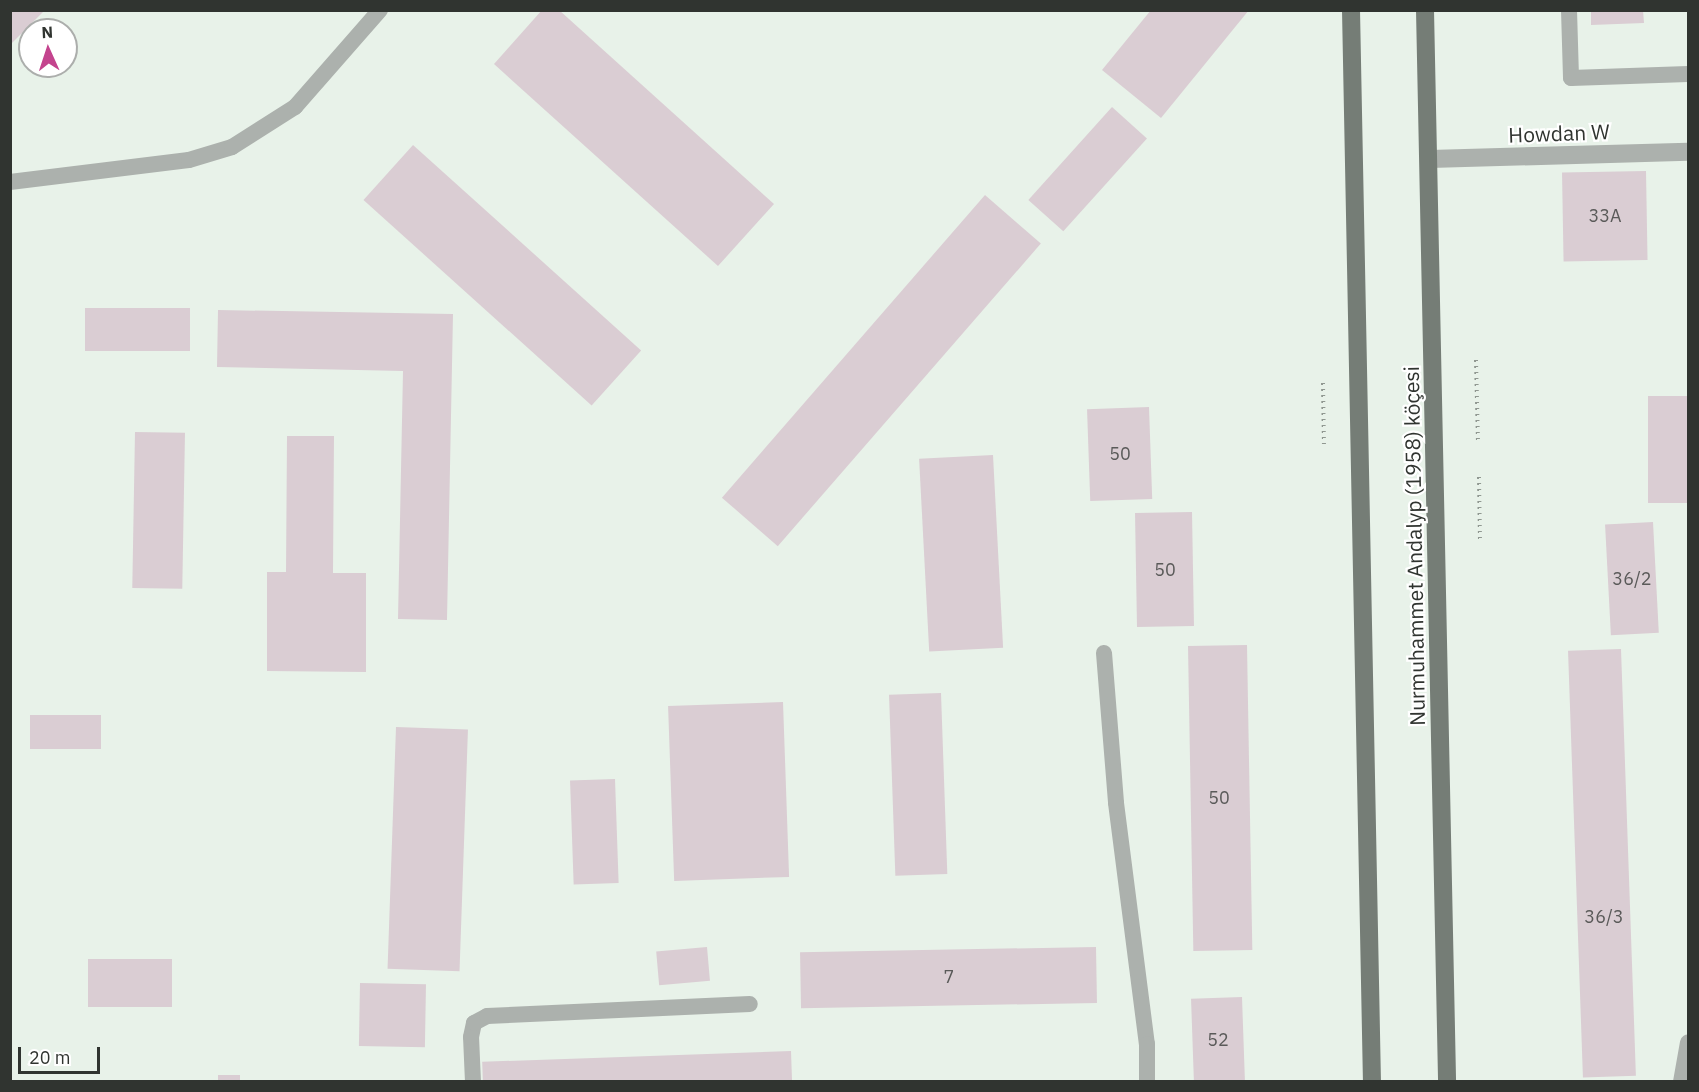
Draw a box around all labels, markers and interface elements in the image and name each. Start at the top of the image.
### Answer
north arrow [18,18,78,78]
text: N [41,22,53,42]
street label: Howdan W [1508,119,1610,147]
house number: 33A [1588,205,1622,227]
street label: Nurmuhammet Andalyp (1958) köçesi [1398,366,1430,726]
house number: 50 [1109,443,1131,465]
house number: 50 [1154,559,1176,581]
house number: 36/2 [1612,568,1652,590]
house number: 50 [1208,787,1230,809]
house number: 36/3 [1584,906,1624,928]
house number: 7 [944,966,954,988]
house number: 52 [1207,1029,1229,1051]
scale bar [21,1035,104,1073]
text: 20 m [29,1046,71,1069]

